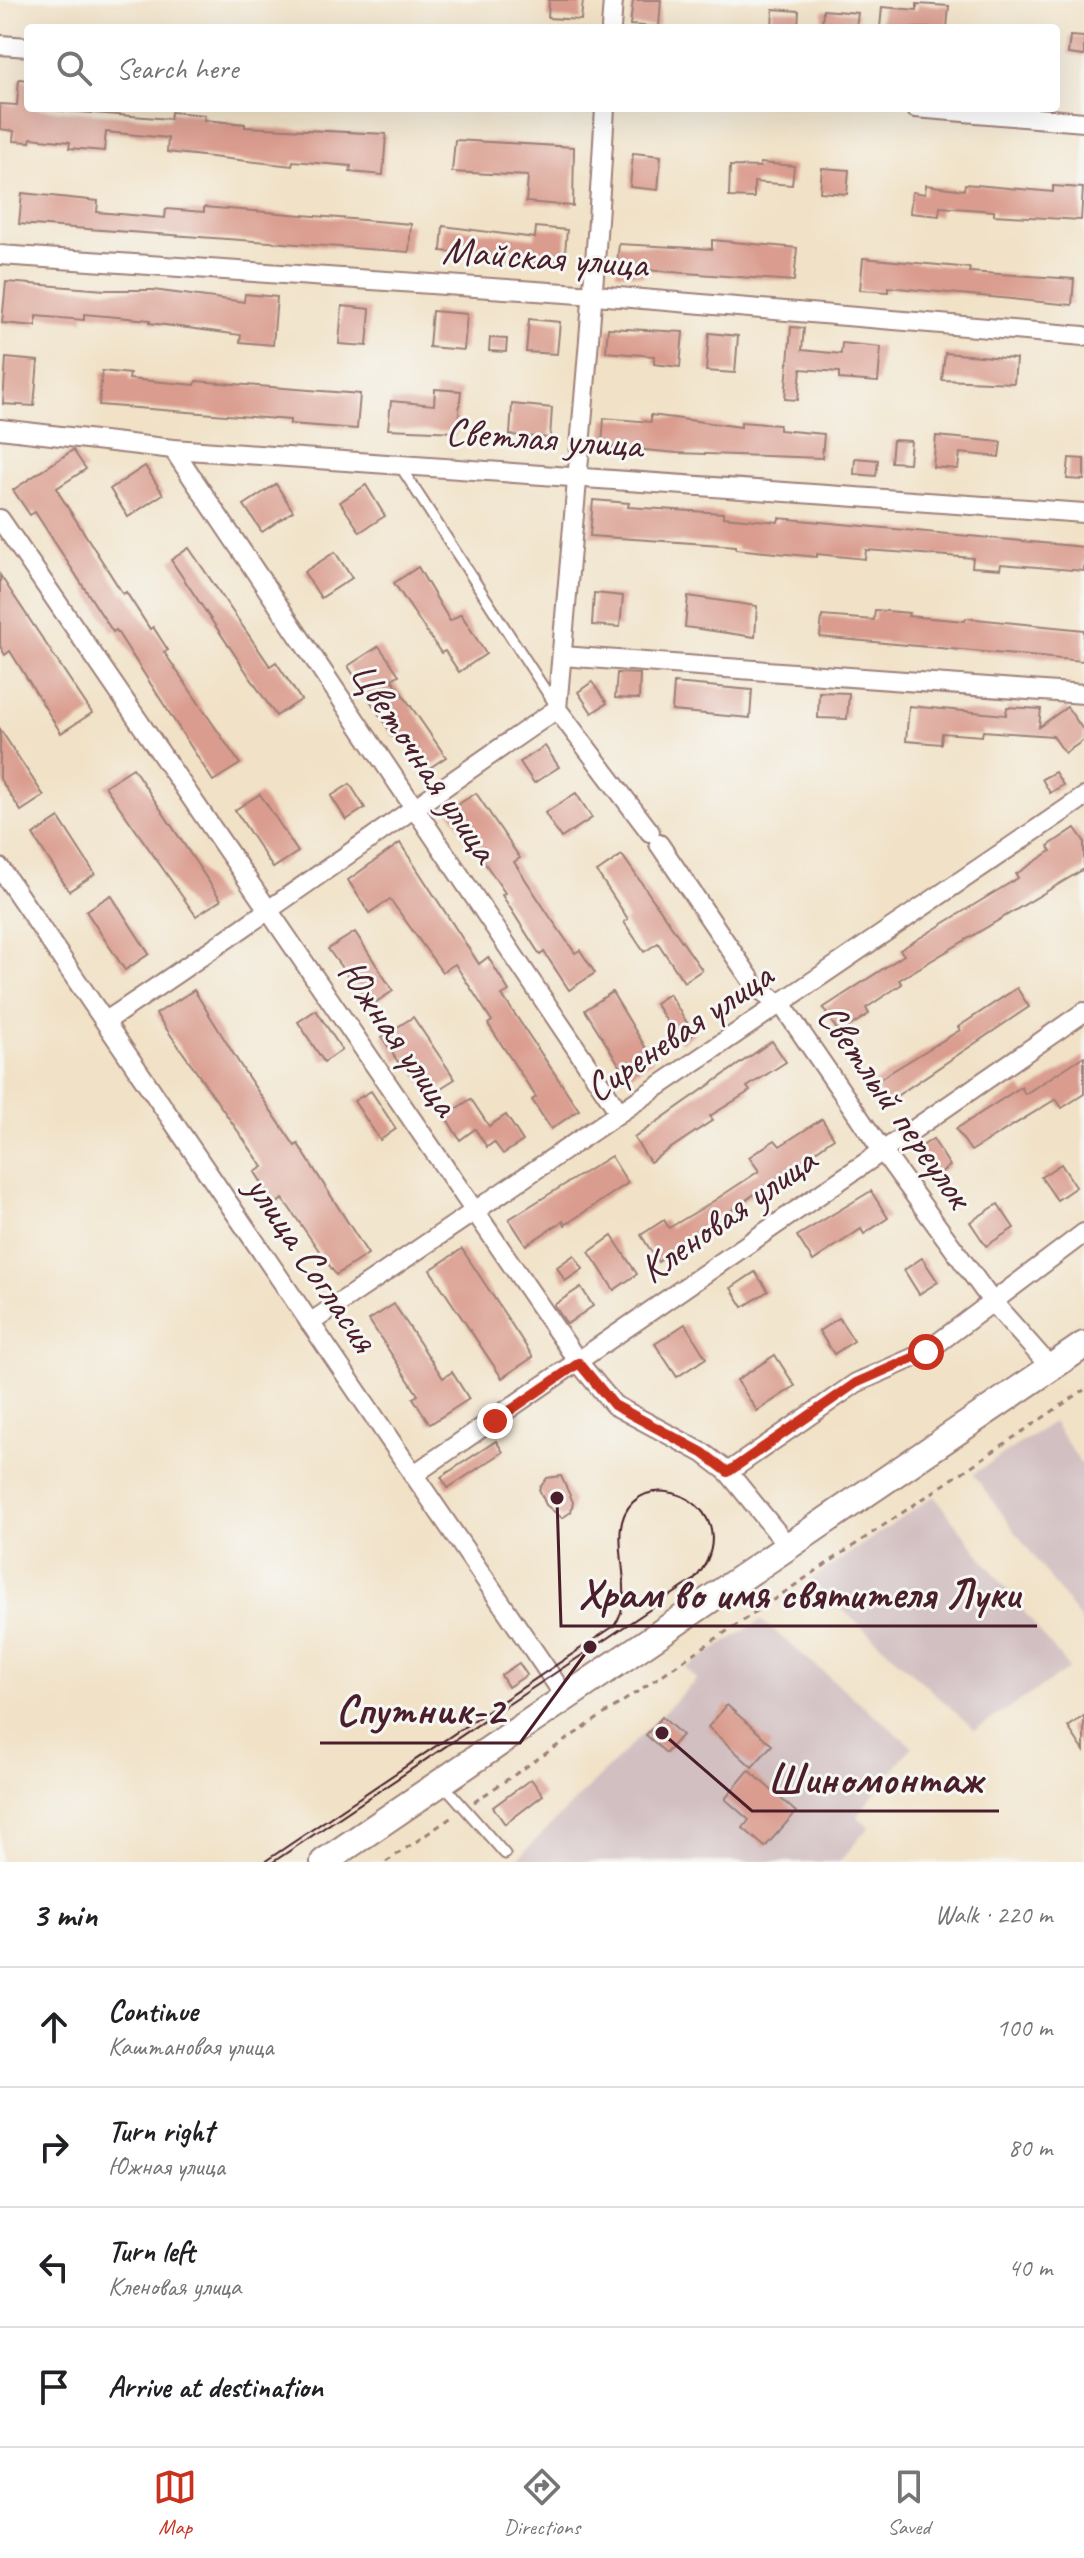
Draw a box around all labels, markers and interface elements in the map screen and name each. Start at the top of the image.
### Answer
search box [24,24,1060,112]
icon: search [52,46,96,90]
text: Search here [116,49,238,87]
street label: Майская улица [441,225,652,289]
street label: Светлая улица [444,406,647,470]
street label: Цветочная улица [338,651,511,874]
street label: Сиреневая улица [575,949,784,1113]
street label: Южная улица [326,950,472,1128]
street label: Светлый переулок [806,993,986,1220]
street label: Кленовая улица [629,1134,828,1294]
street label: улица Согласия [234,1164,390,1363]
route start [908,1334,944,1370]
route end [477,1403,513,1439]
callout: Храм во имя святителя Луки [561,1560,1037,1626]
text: Храм во имя святителя Луки [578,1568,1023,1621]
callout: Спутник-2 [320,1677,520,1743]
text: Спутник-2 [336,1684,508,1737]
callout: Шиномонтаж [752,1745,999,1811]
text: Шиномонтаж [768,1753,986,1806]
text: 3 min [32,1893,97,1936]
text: Walk · 220 m [935,1898,1052,1931]
text: Continue [108,1992,198,2030]
icon: ahead [32,2005,76,2049]
text: 100 m [996,2011,1052,2044]
text: Каштановая улица [108,2030,274,2063]
text: Turn right [108,2112,213,2150]
icon: right [32,2125,76,2169]
text: 80 m [1008,2131,1052,2164]
text: Южная улица [108,2150,225,2183]
text: Turn left [108,2232,195,2270]
icon: left [32,2245,76,2289]
text: 40 m [1008,2251,1052,2284]
text: Кленовая улица [108,2270,241,2303]
icon: arrive [32,2365,76,2409]
text: Arrive at destination [108,2368,323,2406]
tab: Map [153,2465,197,2541]
tab: Directions [504,2465,580,2541]
tab: Saved [887,2465,931,2541]

